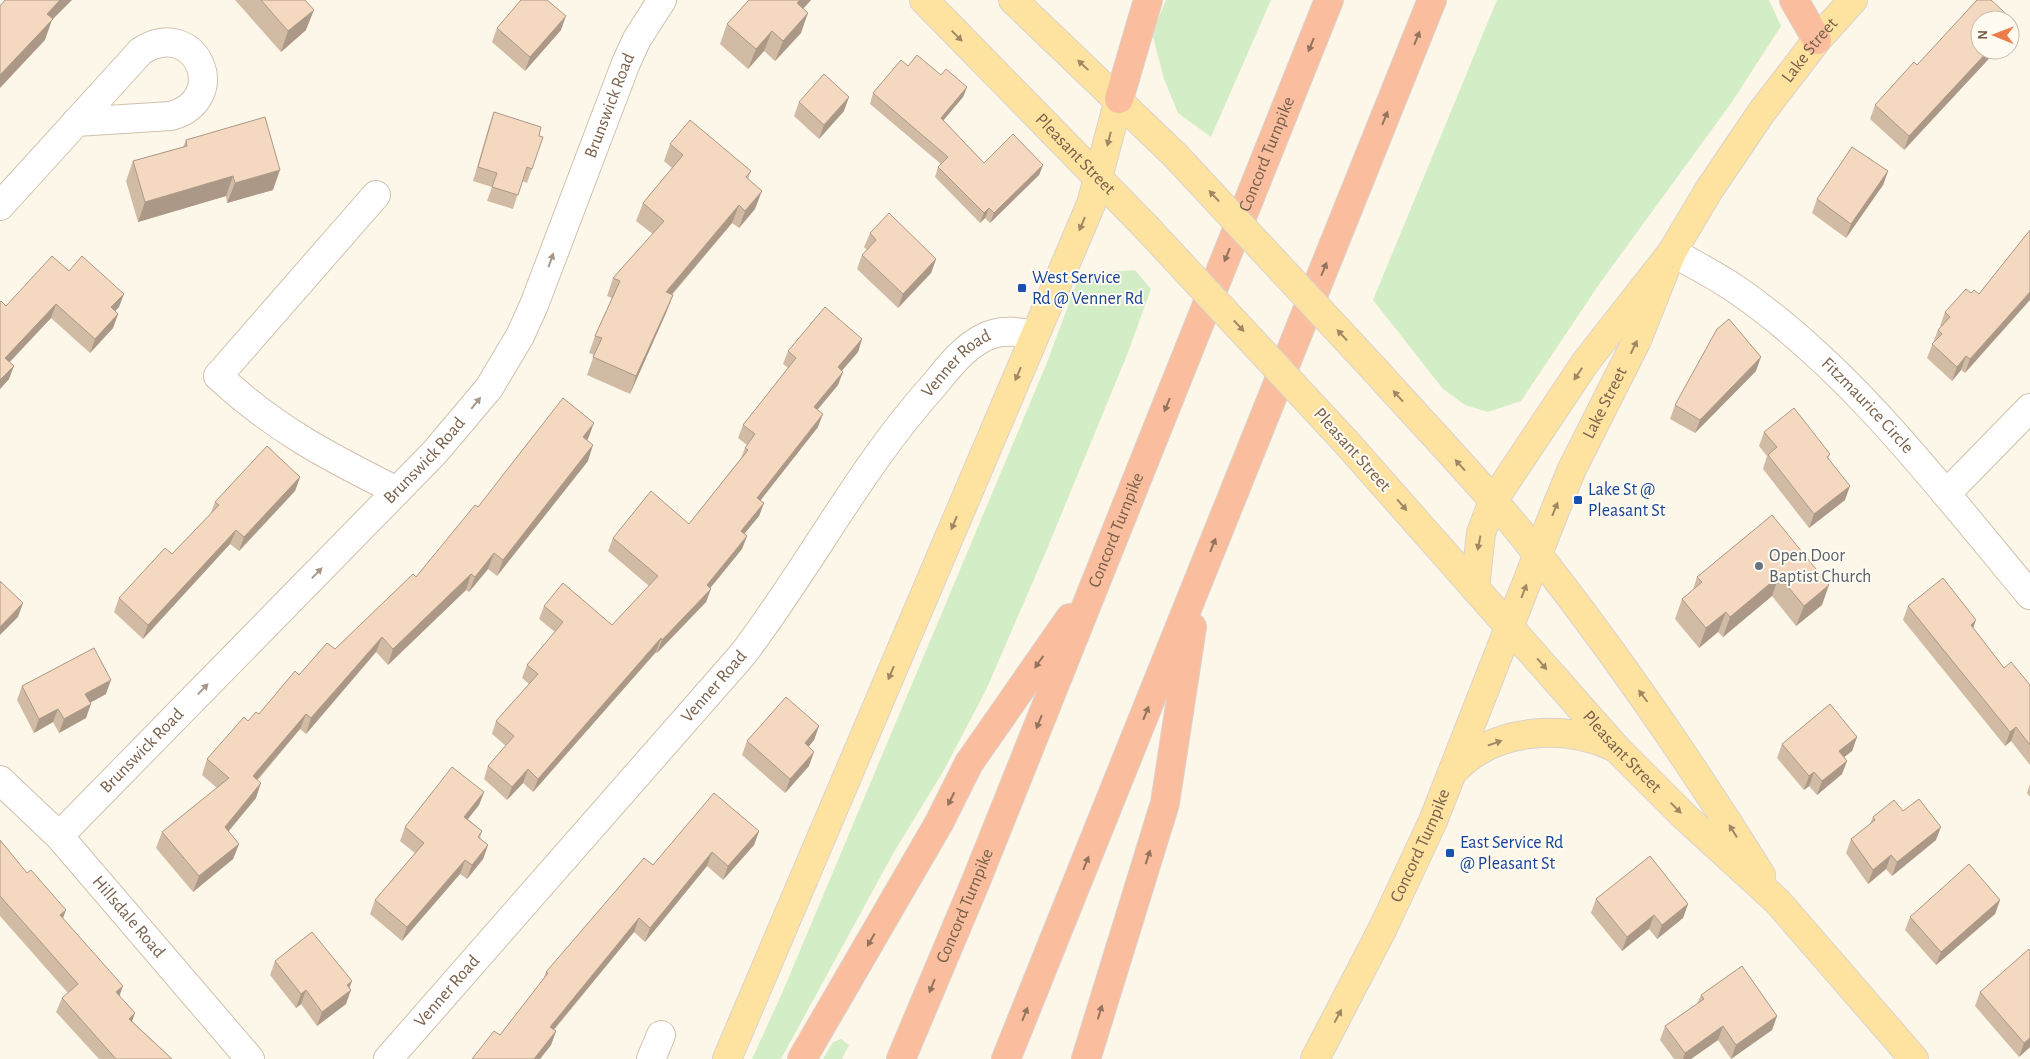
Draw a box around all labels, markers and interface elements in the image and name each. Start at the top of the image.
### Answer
north arrow [1970,10,2020,60]
street label: Lake Street [1779,14,1841,86]
one-way arrow [951,29,963,41]
text: N [1976,30,1990,40]
one-way arrow [1413,31,1421,45]
one-way arrow [1307,38,1315,53]
street label: Brunswick Road [582,50,638,161]
one-way arrow [1078,59,1090,71]
street label: Concord Turnpike [1236,94,1298,214]
street label: Pleasant Street [1032,110,1119,199]
one-way arrow [1381,111,1389,125]
one-way arrow [1105,131,1113,146]
one-way arrow [1208,191,1220,203]
one-way arrow [1078,217,1085,232]
one-way arrow [1223,248,1231,263]
one-way arrow [548,253,555,268]
one-way arrow [1321,261,1328,276]
place label: West Service Rd @ Venner Rd [1032,269,1143,308]
marker: West Service Rd @ Venner Rd [1016,282,1028,294]
one-way arrow [1233,320,1245,332]
street label: Venner Road [918,327,994,401]
one-way arrow [1336,329,1348,341]
one-way arrow [1630,340,1638,355]
street label: Fitzmaurice Circle [1818,354,1917,457]
street label: Lake Street [1580,364,1631,442]
one-way arrow [1014,367,1022,382]
one-way arrow [1573,367,1583,380]
one-way arrow [1393,390,1404,403]
one-way arrow [471,397,482,410]
one-way arrow [1162,398,1170,413]
street label: Pleasant Street [1310,405,1394,495]
street label: Brunswick Road [381,414,469,508]
one-way arrow [1455,458,1466,471]
street label: Concord Turnpike [1085,470,1148,590]
place label: Lake St @ Pleasant St [1588,481,1666,520]
marker: Lake St @ Pleasant St [1572,494,1584,506]
one-way arrow [1396,498,1408,510]
one-way arrow [1552,502,1560,517]
one-way arrow [950,516,958,530]
one-way arrow [1475,536,1483,552]
one-way arrow [1210,538,1217,553]
place label: Open Door Baptist Church [1769,547,1871,586]
marker: Open Door Baptist Church [1753,560,1765,572]
one-way arrow [311,567,323,579]
one-way arrow [1520,583,1528,598]
street label: Venner Road [678,647,750,726]
one-way arrow [1034,656,1044,669]
one-way arrow [1537,657,1548,670]
one-way arrow [886,666,894,680]
one-way arrow [197,683,209,695]
one-way arrow [1638,689,1648,703]
street label: Brunswick Road [97,705,187,797]
one-way arrow [1143,705,1150,720]
street label: Pleasant Street [1579,708,1665,797]
one-way arrow [1035,715,1043,729]
one-way arrow [1488,739,1503,747]
street label: Concord Turnpike [1387,787,1454,905]
one-way arrow [947,792,955,806]
one-way arrow [1670,802,1682,814]
one-way arrow [1729,824,1738,838]
place label: East Service Rd @ Pleasant St [1460,834,1563,873]
street label: Concord Turnpike [933,846,997,966]
marker: East Service Rd @ Pleasant St [1444,847,1456,859]
one-way arrow [1144,849,1152,864]
one-way arrow [1083,856,1090,871]
street label: Hillsdale Road [89,873,168,961]
one-way arrow [867,933,875,948]
street label: Venner Road [411,952,483,1031]
one-way arrow [928,979,936,993]
one-way arrow [1097,1005,1105,1020]
one-way arrow [1021,1007,1029,1021]
one-way arrow [1334,1009,1342,1023]

